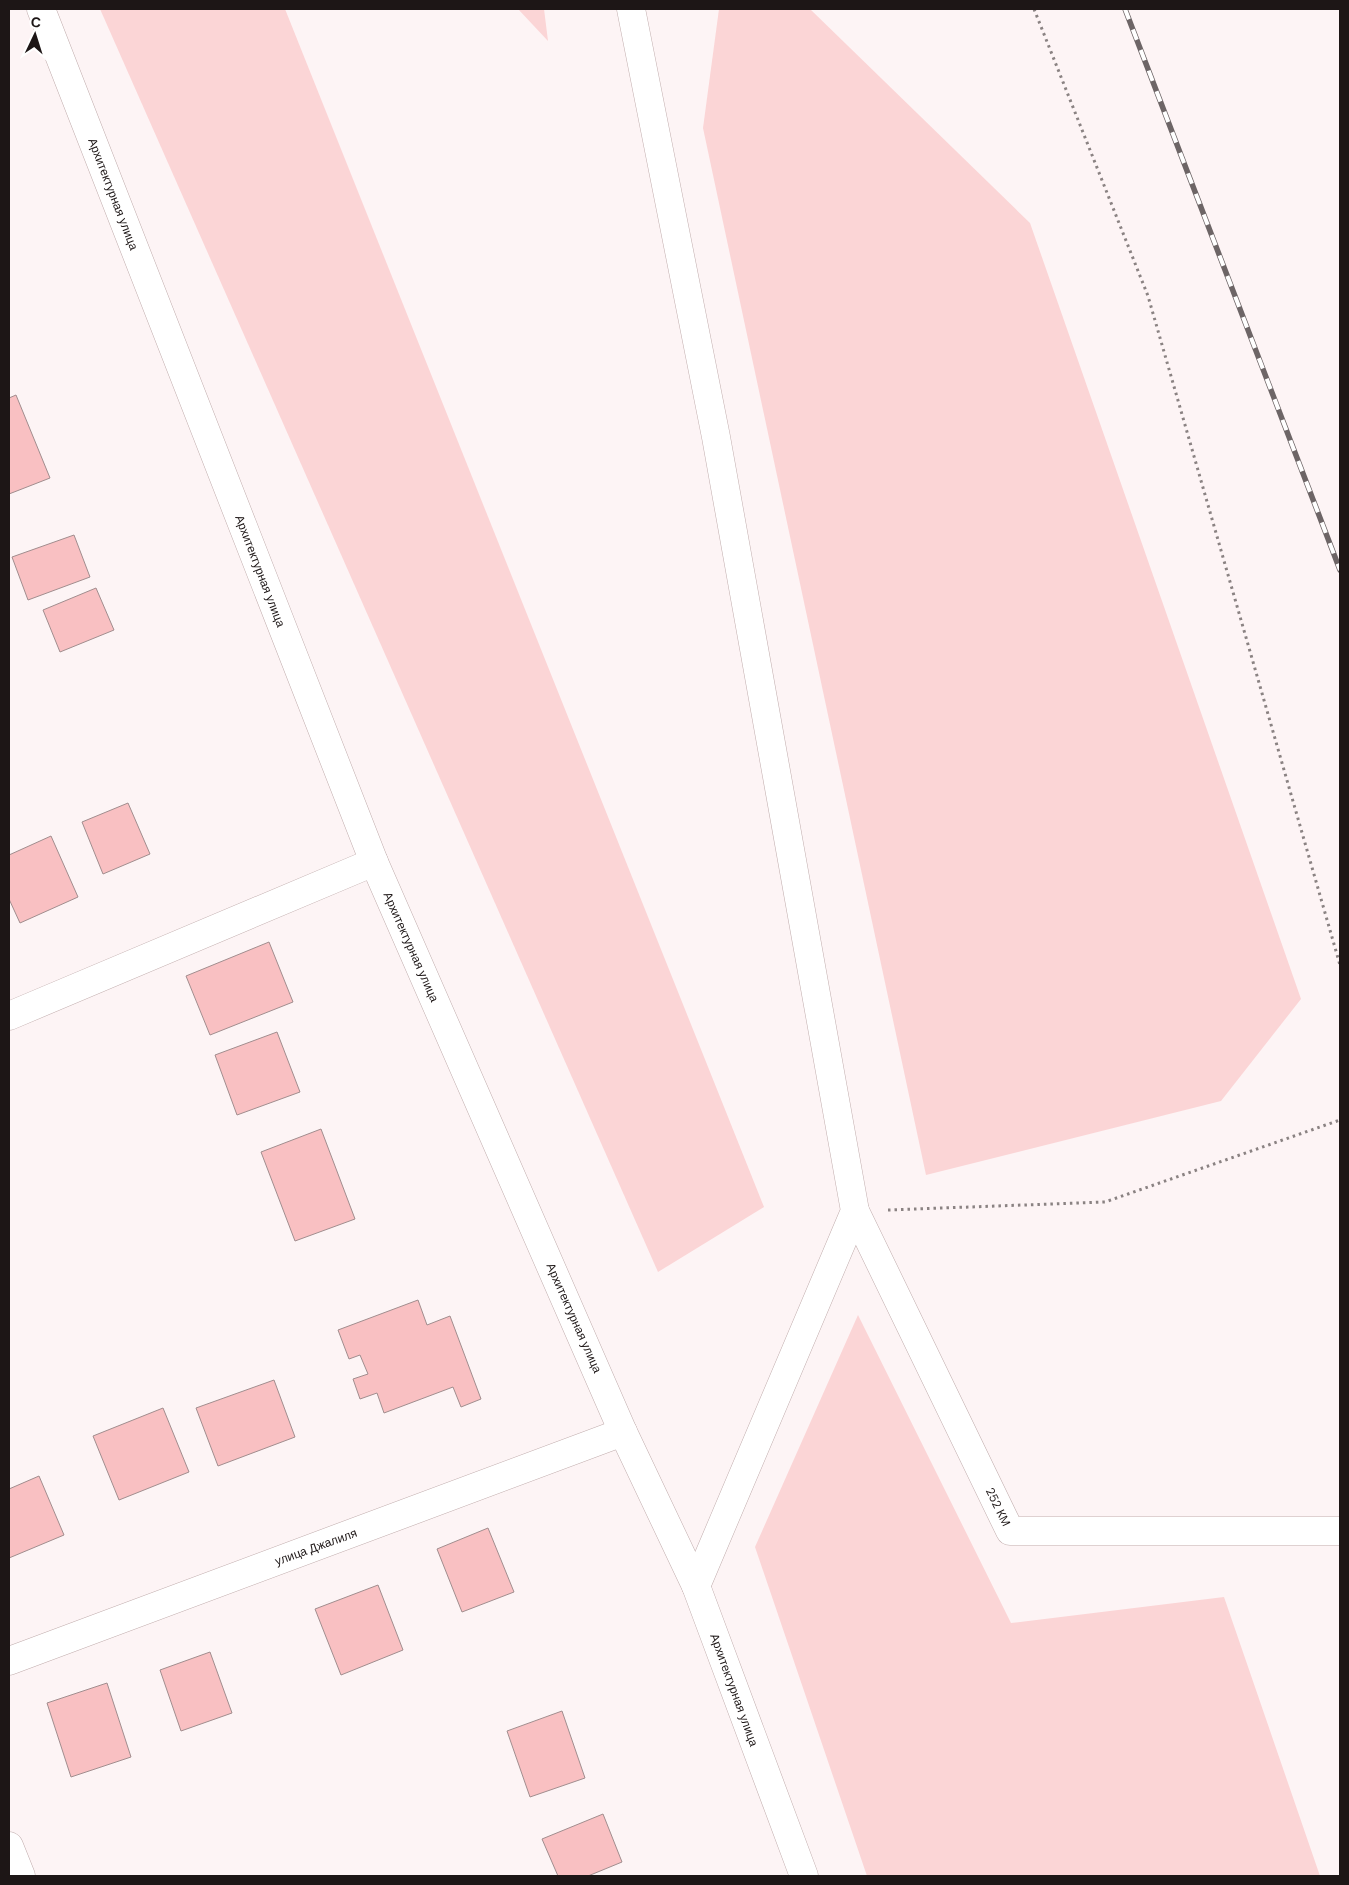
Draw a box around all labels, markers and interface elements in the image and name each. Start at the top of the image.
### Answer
north arrow [10,10,60,60]
text: С [30,13,42,31]
street label: Архитектурная улица [84,136,142,253]
street label: Архитектурная улица [231,513,289,630]
street label: Архитектурная улица [380,889,443,1005]
street label: Архитектурная улица [543,1260,606,1376]
street label: 252 КМ [982,1485,1014,1529]
street label: улица Джалиля [273,1525,359,1569]
street label: Архитектурная улица [706,1631,762,1749]

